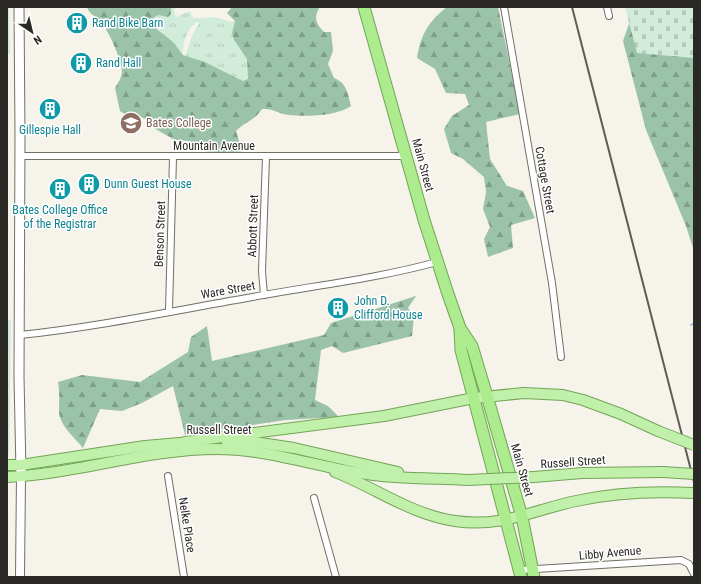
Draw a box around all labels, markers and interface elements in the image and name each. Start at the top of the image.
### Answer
building icon: Rand Bike Barn [64,10,90,36]
north arrow [12,12,52,52]
place label: Rand Bike Barn [92,16,164,30]
text: N [31,33,44,47]
building icon: Rand Hall [68,50,94,76]
place label: Rand Hall [96,56,141,70]
building icon: Gillespie Hall [37,96,63,122]
school or university icon: Bates College [118,110,144,136]
place label: Bates College [146,116,212,130]
place label: Gillespie Hall [19,123,81,137]
street label: Main Street [409,137,437,193]
street label: Mountain Avenue [173,139,255,153]
street label: Cottage Street [532,145,558,215]
building icon: Dunn Guest House [76,171,102,197]
building icon: Bates College Office of the Registrar [47,176,73,202]
place label: Dunn Guest House [104,177,192,191]
street label: Abbott Street [245,194,261,258]
street label: Benson Street [152,200,168,267]
place label: Bates College Office of the Registrar [12,203,108,231]
street label: Ware Street [200,278,257,302]
place label: John D. Clifford House [354,294,423,322]
building icon: John D. Clifford House [325,295,351,321]
street label: Russell Street [186,423,252,437]
street label: Main Street [508,442,536,498]
street label: Russell Street [540,453,606,471]
street label: Nelke Place [176,496,198,554]
street label: Libby Avenue [578,543,642,563]

